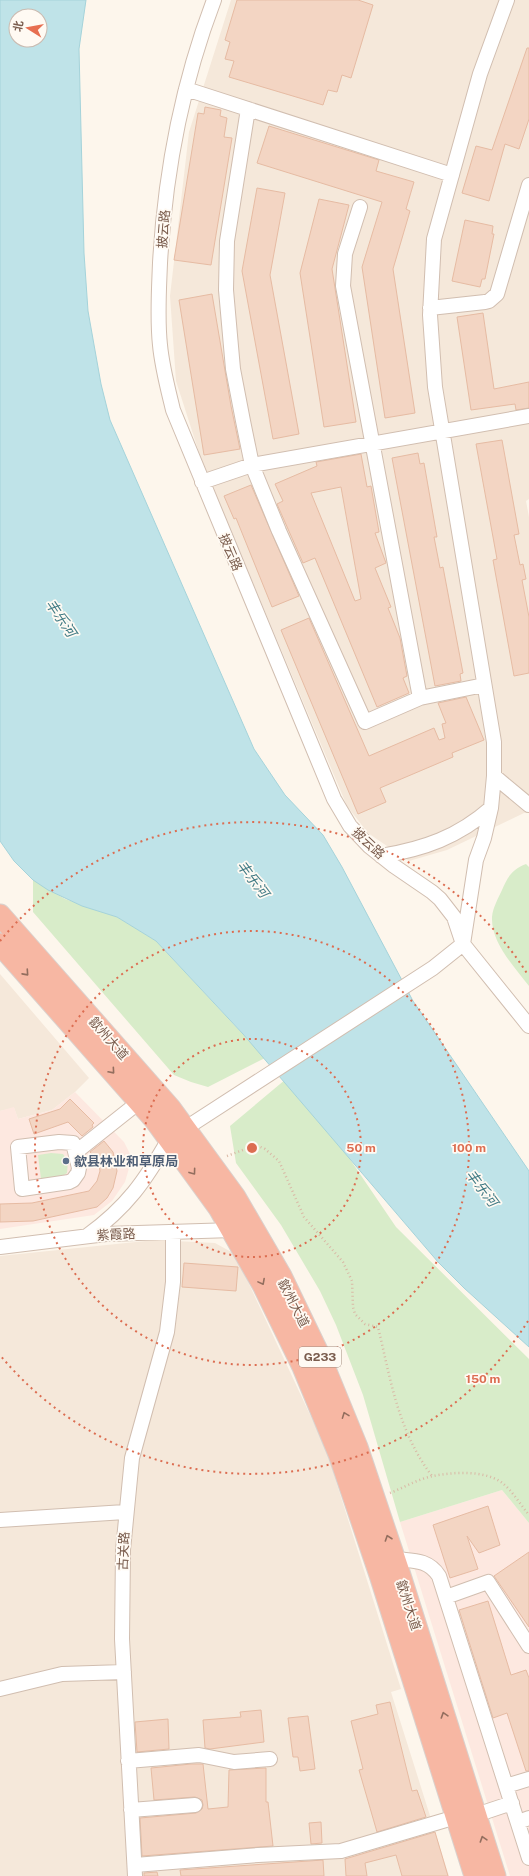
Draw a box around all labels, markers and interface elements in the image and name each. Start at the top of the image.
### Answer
north arrow [8,8,48,48]
text: 北 [11,20,25,33]
street label: 披云路 [154,209,173,249]
street label: 披云路 [216,531,245,573]
water label: 丰乐河 [43,596,81,642]
street label: 披云路 [349,825,388,862]
water label: 丰乐河 [234,857,274,903]
one-way arrow [21,968,29,976]
street label: 歙州大道 [86,1014,131,1063]
one-way arrow [107,1066,115,1074]
centre of rings [245,1141,259,1155]
text: 50 m [346,1141,376,1155]
text: 100 m [452,1141,486,1155]
place label: 歙县林业和草原局 [74,1154,178,1169]
marker: 歙县林业和草原局 [61,1156,71,1166]
water label: 丰乐河 [463,1166,503,1212]
one-way arrow [188,1168,195,1175]
street label: 紫霞路 [96,1226,136,1243]
street label: 歙州大道 [275,1277,312,1330]
one-way arrow [257,1278,264,1286]
road number: G233 [299,1347,341,1367]
text: 150 m [466,1372,500,1386]
one-way arrow [341,1412,349,1419]
street label: 古关路 [115,1531,132,1571]
one-way arrow [384,1534,392,1541]
street label: 歙州大道 [393,1578,424,1632]
one-way arrow [440,1712,449,1719]
one-way arrow [480,1836,488,1843]

